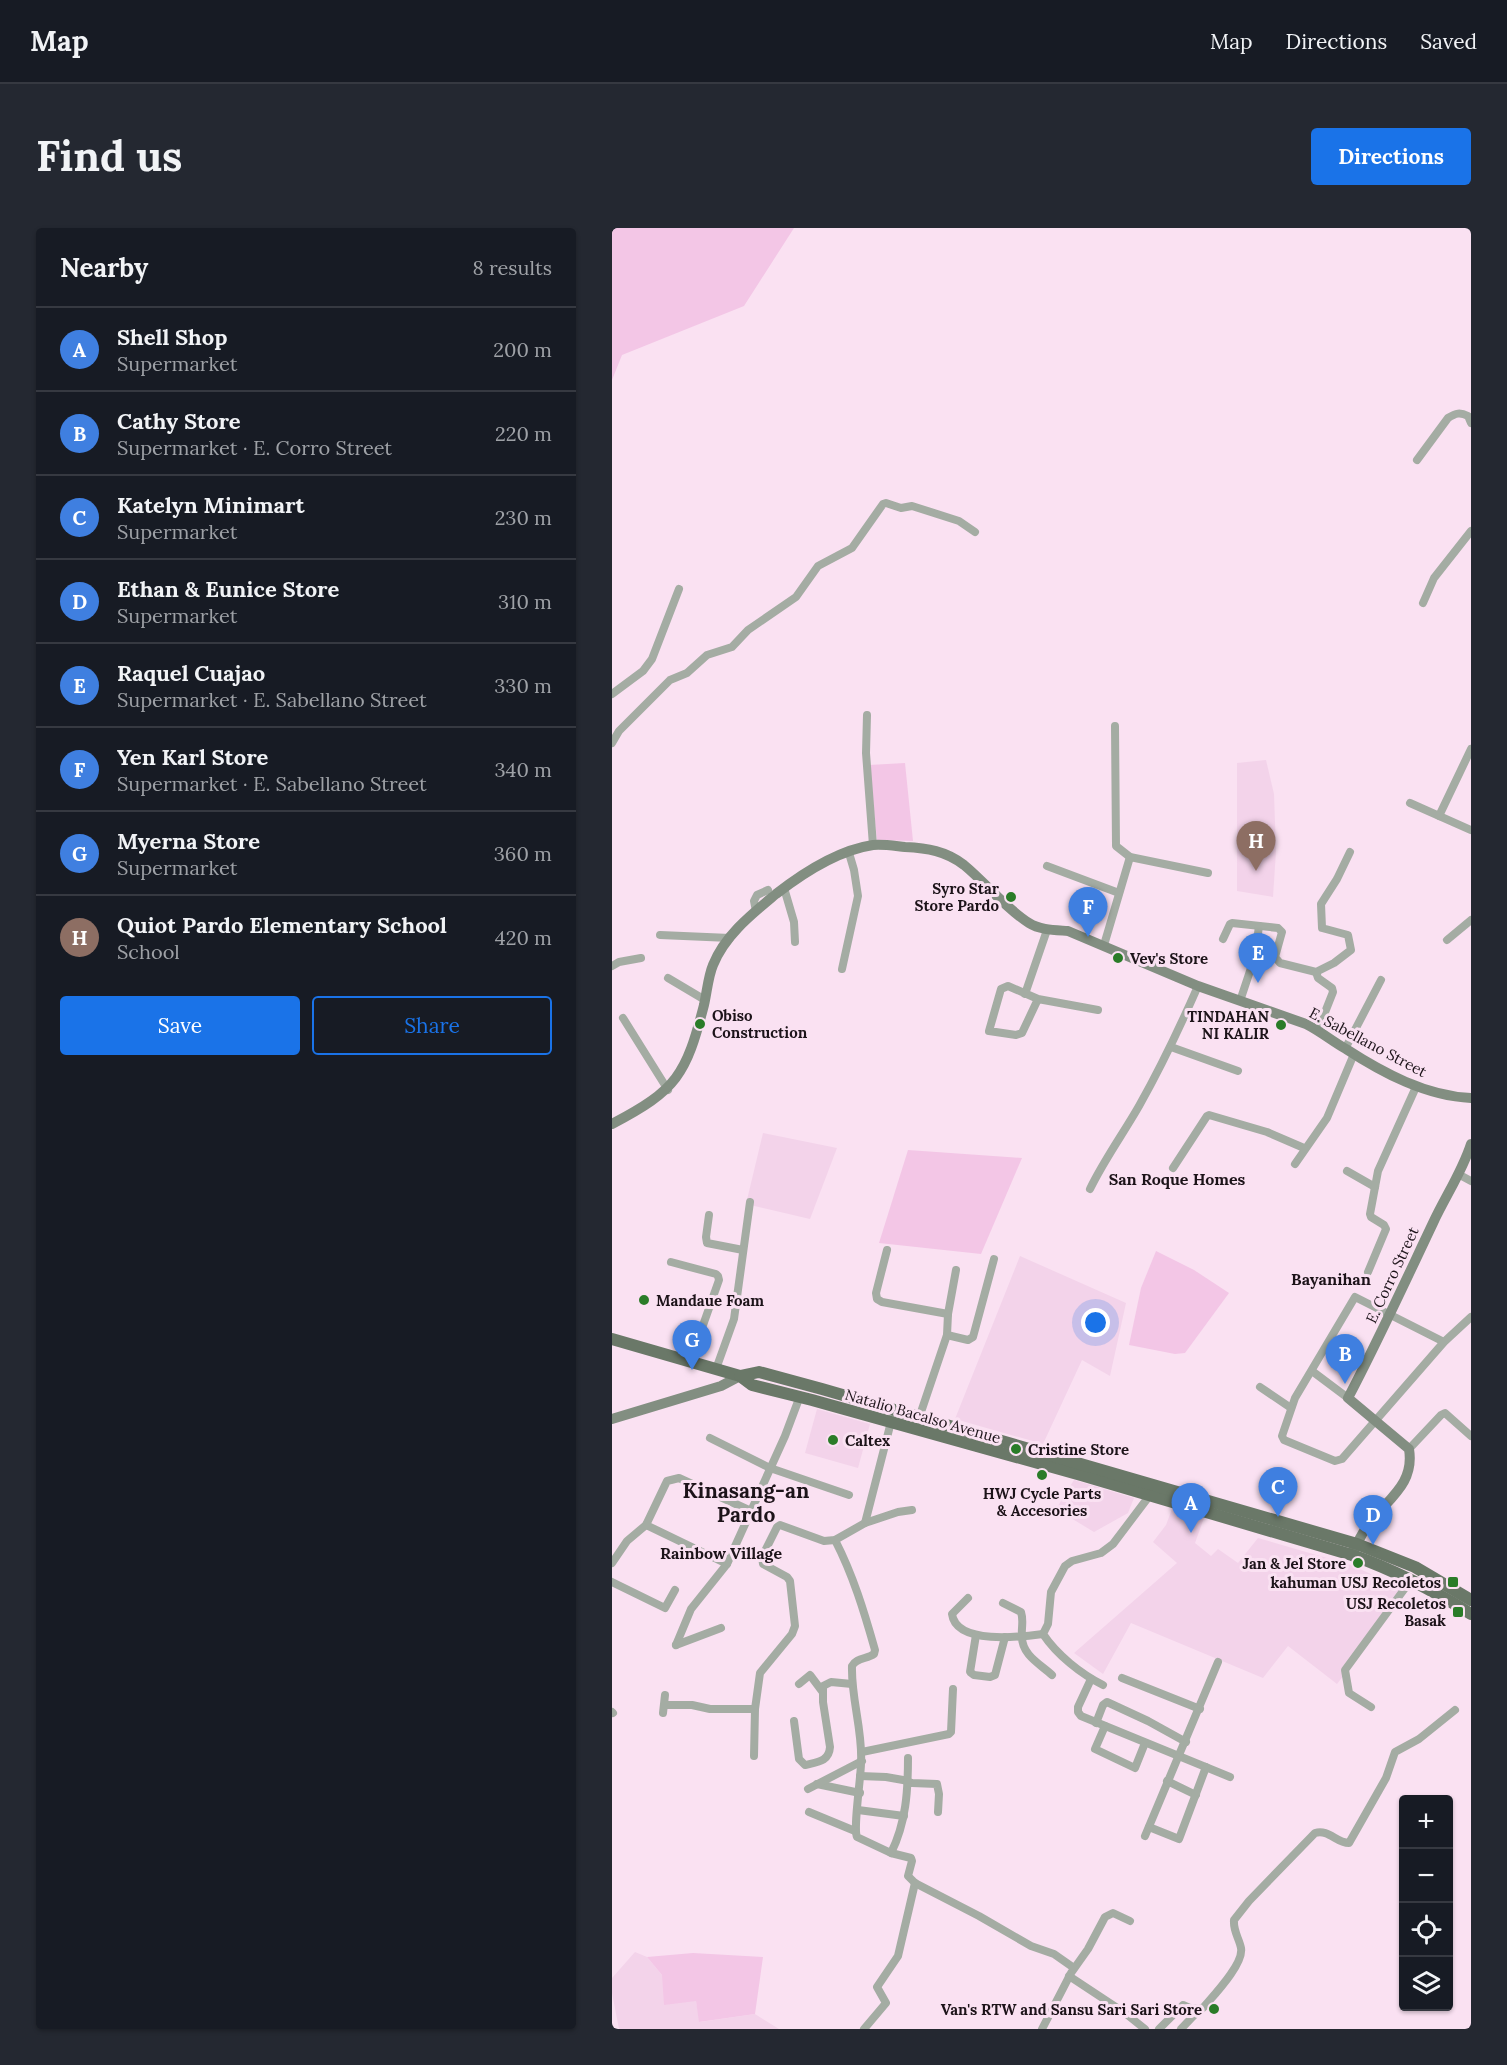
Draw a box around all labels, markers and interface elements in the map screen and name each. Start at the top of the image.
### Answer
text: Map [30,23,89,59]
text: Map [1210,28,1253,55]
text: Directions [1286,28,1387,55]
text: Saved [1420,28,1477,55]
button: Directions [1311,128,1471,185]
text: Find us [36,129,182,183]
text: Nearby [60,251,148,284]
text: 8 results [473,255,552,280]
text: Shell Shop [117,323,227,351]
text: A [73,337,86,362]
text: 200 m [493,337,552,362]
text: Supermarket [117,351,237,376]
text: Cathy Store [117,407,241,435]
text: B [73,421,86,446]
text: 220 m [495,421,552,446]
text: Supermarket · E. Corro Street [117,435,392,460]
text: Katelyn Minimart [117,491,305,519]
text: C [73,505,86,530]
text: 230 m [495,505,552,530]
text: Supermarket [117,519,237,544]
text: Ethan & Eunice Store [117,575,339,603]
text: D [72,589,87,614]
text: 310 m [498,589,552,614]
text: Supermarket [117,603,237,628]
text: Raquel Cuajao [117,659,265,687]
text: E [73,673,86,698]
text: 330 m [494,673,552,698]
text: Supermarket · E. Sabellano Street [117,687,427,712]
text: Yen Karl Store [117,743,268,771]
text: F [74,757,85,782]
text: 340 m [494,757,552,782]
text: Supermarket · E. Sabellano Street [117,771,427,796]
pin: H [1236,822,1276,871]
text: Myerna Store [117,827,260,855]
text: G [72,841,87,866]
text: 360 m [494,841,552,866]
text: Supermarket [117,855,237,880]
place label: Syro Star Store Pardo [915,879,1000,915]
pin: F [1068,888,1108,937]
marker: Syro Star Store Pardo [1004,890,1018,904]
text: Quiot Pardo Elementary School [117,911,447,939]
text: H [71,925,88,950]
text: 420 m [495,925,552,950]
pin: E [1238,934,1278,983]
text: School [117,939,180,964]
place label: Vev's Store [1130,949,1208,968]
marker: Vev's Store [1111,951,1125,965]
button: Save [60,996,300,1055]
button: Share [312,996,552,1055]
street label: E. Sabellano Street [1306,1003,1430,1081]
place label: Obiso Construction [712,1006,808,1042]
place label: TINDAHAN NI KALIR [1187,1007,1270,1043]
marker: Obiso Construction [693,1017,707,1031]
marker: TINDAHAN NI KALIR [1274,1018,1288,1032]
district label: San Roque Homes [1109,1169,1246,1189]
street label: E. Corro Street [1361,1224,1423,1326]
district label: Bayanihan [1291,1269,1371,1289]
place label: Mandaue Foam [656,1291,764,1310]
marker: Mandaue Foam [637,1293,651,1307]
your location [1081,1308,1110,1337]
pin: G [672,1320,712,1370]
pin: B [1326,1334,1364,1384]
street label: Natalio Bacalso Avenue [843,1385,1003,1447]
place label: Caltex [845,1431,890,1450]
marker: Caltex [826,1433,840,1447]
place label: Cristine Store [1028,1440,1129,1459]
marker: Cristine Store [1009,1442,1023,1456]
marker: HWJ Cycle Parts & Accesories [1035,1468,1049,1482]
pin: C [1258,1468,1298,1517]
district label: Kinasang-an Pardo [683,1477,809,1528]
place label: HWJ Cycle Parts & Accesories [983,1484,1101,1520]
pin: A [1172,1484,1210,1533]
pin: D [1354,1496,1392,1545]
district label: Rainbow Village [660,1543,782,1563]
place label: Jan & Jel Store [1243,1554,1346,1573]
marker: Jan & Jel Store [1351,1556,1365,1570]
place label: kahuman USJ Recoletos [1270,1573,1441,1592]
marker: kahuman USJ Recoletos [1446,1575,1460,1589]
place label: USJ Recoletos Basak [1346,1594,1446,1630]
marker: USJ Recoletos Basak [1451,1605,1465,1619]
map controls [1399,1795,1453,2011]
button: + [1399,1795,1453,1849]
button: − [1399,1849,1453,1903]
button: locate [1399,1903,1453,1957]
button: layers [1399,1957,1453,2011]
place label: Van's RTW and Sansu Sari Sari Store [941,2000,1202,2019]
marker: Van's RTW and Sansu Sari Sari Store [1207,2002,1221,2016]

